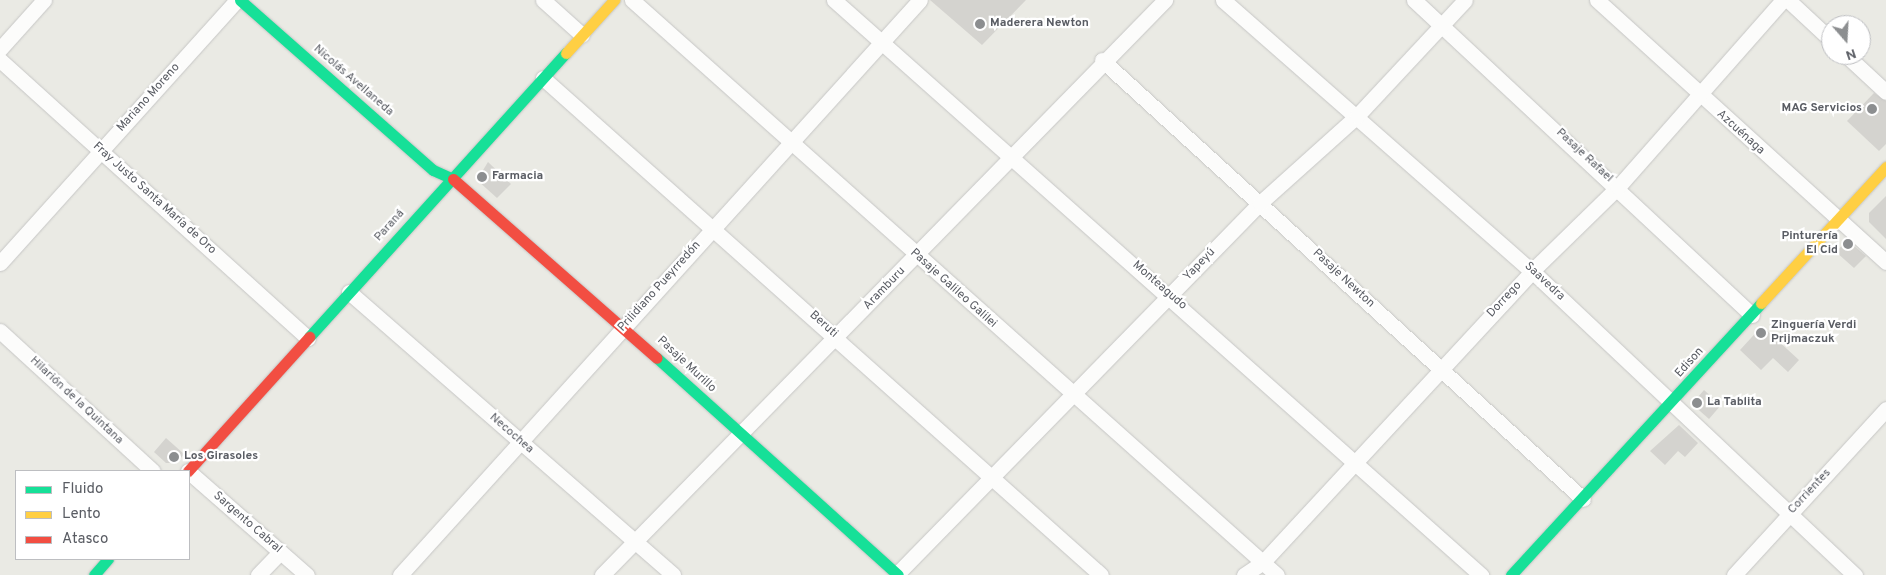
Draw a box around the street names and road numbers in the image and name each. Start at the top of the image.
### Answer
street label: Nicolás Avellaneda [310,42,396,120]
street label: Mariano Moreno [114,61,184,135]
street label: Azcuénaga [1713,108,1767,158]
street label: Pasaje Rafael [1553,126,1615,186]
street label: Fray Justo Santa María de Oro [89,140,219,258]
street label: Paraná [372,207,408,245]
street label: Prilidiano Pueyrredón [616,239,704,335]
street label: Pasaje Galileo Galilei [907,246,999,332]
street label: Yapeyú [1181,246,1219,284]
street label: Pasaje Newton [1309,247,1377,311]
street label: Monteagudo [1129,259,1189,313]
street label: Saavedra [1521,260,1567,304]
street label: Aramburu [861,265,909,313]
street label: Dorrego [1485,279,1525,321]
street label: Beruti [806,309,840,341]
street label: Pasaje Murillo [654,334,718,396]
street label: Edison [1673,345,1707,381]
street label: Hilarión de la Quintana [26,354,126,448]
street label: Necochea [486,411,536,457]
street label: Corrientes [1786,467,1834,517]
street label: Sargento Cabral [210,489,284,557]

